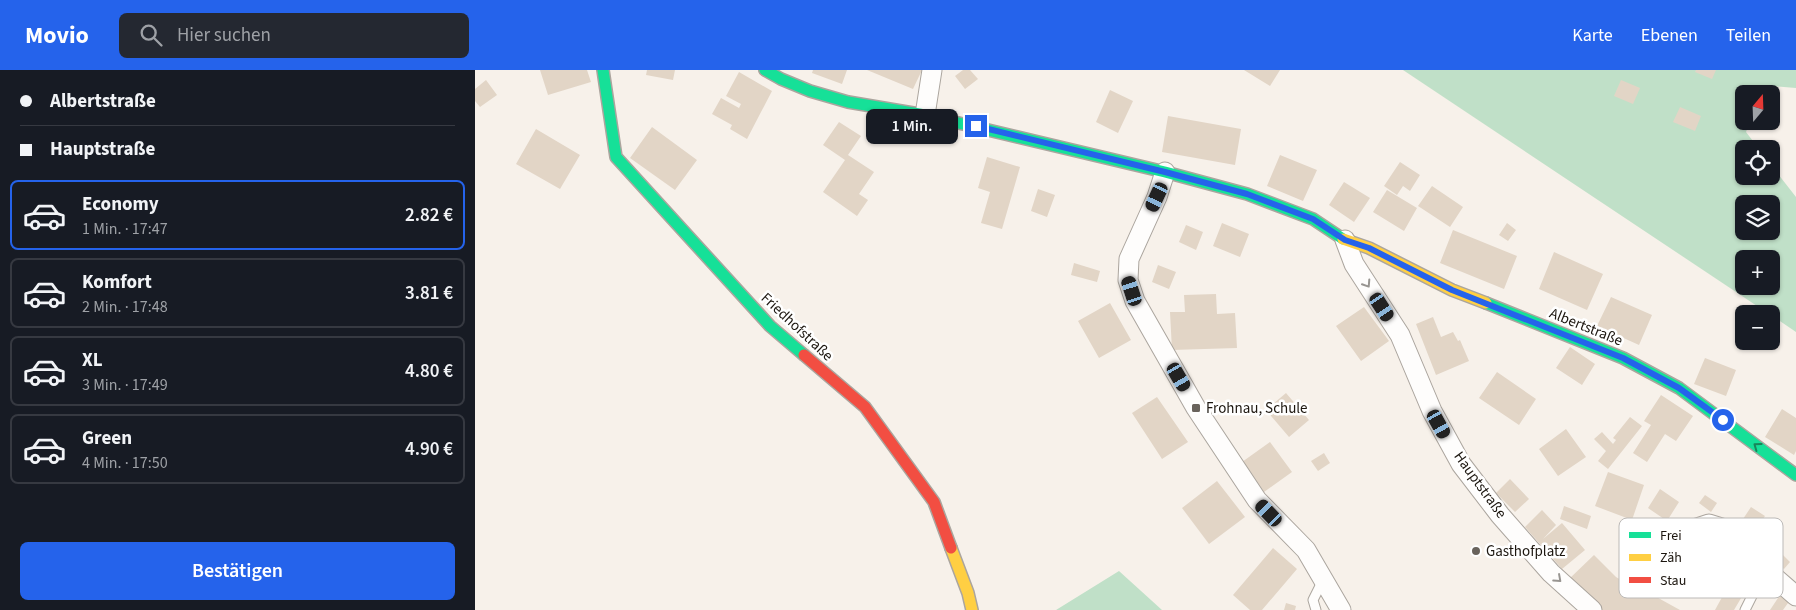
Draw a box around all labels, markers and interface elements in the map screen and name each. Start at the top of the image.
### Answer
search box [119,13,469,58]
text: Movio [25,18,89,53]
icon: search [137,21,165,49]
text: Hier suchen [177,22,271,49]
text: Karte [1572,23,1613,48]
text: Ebenen [1641,23,1698,48]
text: Teilen [1726,23,1771,48]
north arrow [1735,85,1780,130]
map controls [1735,85,1780,350]
text: Albertstraße [50,88,156,115]
callout: 1 Min. [866,108,959,144]
text: 1 Min. [892,115,932,137]
route end [965,115,987,137]
text: Hauptstraße [50,136,155,163]
button: locate [1735,140,1780,185]
car [1143,180,1170,214]
text: Economy [82,191,159,218]
icon: car [22,193,67,238]
button: layers [1735,195,1780,240]
text: 2.82 € [405,202,453,229]
text: 1 Min. · 17:47 [82,218,168,240]
button: + [1735,250,1780,295]
text: Komfort [82,269,152,296]
icon: car [22,271,67,316]
car [1120,274,1143,308]
one-way arrow [1361,278,1370,288]
text: 3.81 € [405,280,453,307]
street label: Friedhofstraße [756,288,838,366]
car [1367,290,1396,324]
text: 2 Min. · 17:48 [82,296,168,318]
street label: Albertstraße [1546,303,1626,351]
button: − [1735,305,1780,350]
text: XL [82,347,103,374]
icon: car [22,349,67,394]
text: 4.80 € [405,358,453,385]
car [1165,360,1192,394]
text: 3 Min. · 17:49 [82,374,168,396]
place label: Frohnau, Schule [1206,398,1308,419]
marker: Frohnau, Schule [1190,402,1202,414]
car [1425,407,1452,441]
route start [1712,409,1734,431]
text: Green [82,425,132,452]
icon: car [22,427,67,472]
text: 4.90 € [405,436,453,463]
one-way arrow [1753,443,1763,452]
street label: Hauptstraße [1449,447,1511,523]
text: 4 Min. · 17:50 [82,452,168,474]
car [1253,497,1284,529]
legend [1619,518,1783,598]
text: Frei [1660,526,1682,546]
place label: Gasthofplatz [1486,541,1565,562]
button: Bestätigen [20,542,455,600]
marker: Gasthofplatz [1470,545,1482,557]
text: Zäh [1660,548,1682,568]
text: Stau [1660,571,1686,591]
one-way arrow [1553,574,1562,583]

